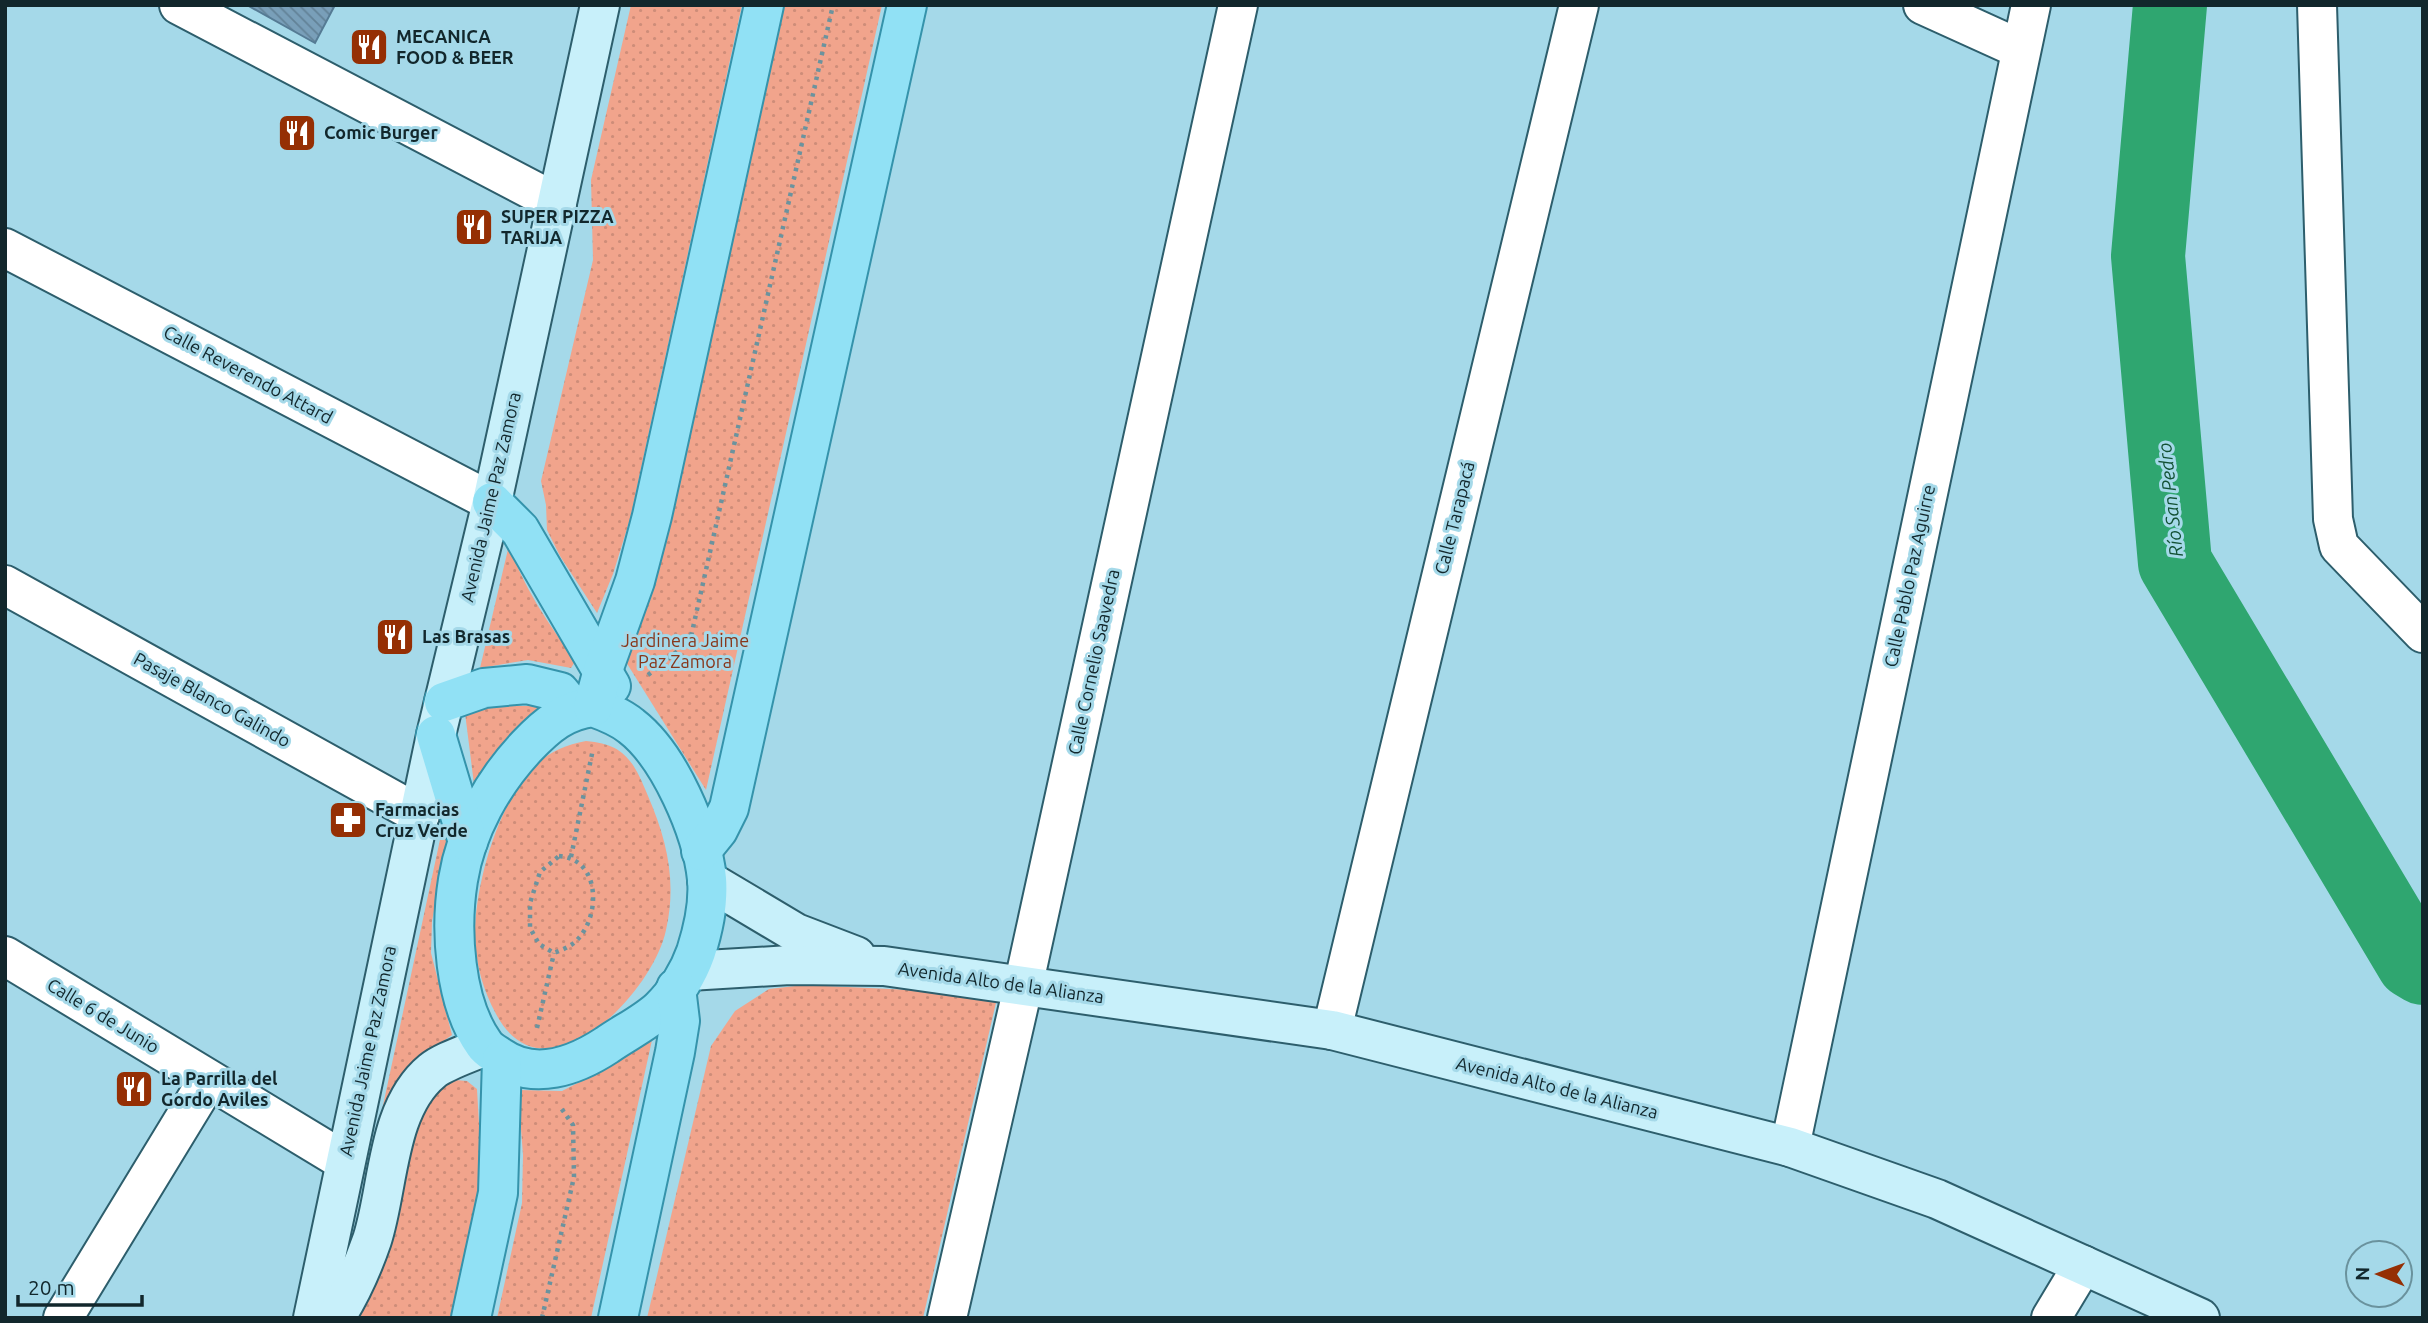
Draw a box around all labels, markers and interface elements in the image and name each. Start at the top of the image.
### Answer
restaurant icon: MECANICA FOOD & BEER [348,26,390,68]
place label: MECANICA FOOD & BEER [396,26,514,67]
restaurant icon: Comic Burger [276,112,318,154]
place label: Comic Burger [324,122,438,142]
restaurant icon: SUPER PIZZA TARIJA [453,206,495,248]
place label: SUPER PIZZA TARIJA [501,206,614,247]
street label: Calle Reverendo Attard [161,321,336,427]
street label: Avenida Jaime Paz Zamora [456,390,524,604]
water label: Río San Pedro [2153,442,2187,558]
street label: Calle Tarapacá [1430,459,1478,576]
street label: Calle Pablo Paz Aguirre [1880,483,1938,669]
street label: Calle Cornelio Saavedra [1064,567,1122,756]
restaurant icon: Las Brasas [374,616,416,658]
place label: Las Brasas [422,626,510,646]
park label: Jardinera Jaime Paz Zamora [621,630,749,671]
street label: Pasaje Blanco Galindo [131,648,294,750]
pharmacy icon: Farmacias Cruz Verde [327,799,369,841]
place label: Farmacias Cruz Verde [375,799,468,840]
street label: Avenida Jaime Paz Zamora [335,944,399,1158]
street label: Avenida Alto de la Alianza [897,958,1105,1006]
street label: Calle 6 de Junio [44,974,163,1056]
street label: Avenida Alto de la Alianza [1454,1052,1660,1122]
restaurant icon: La Parrilla del Gordo Aviles [113,1068,155,1110]
place label: La Parrilla del Gordo Aviles [161,1068,278,1109]
north arrow [2344,1239,2414,1309]
scale bar [18,1264,142,1308]
text: N [2351,1266,2373,1281]
text: 20 m [28,1275,75,1299]

